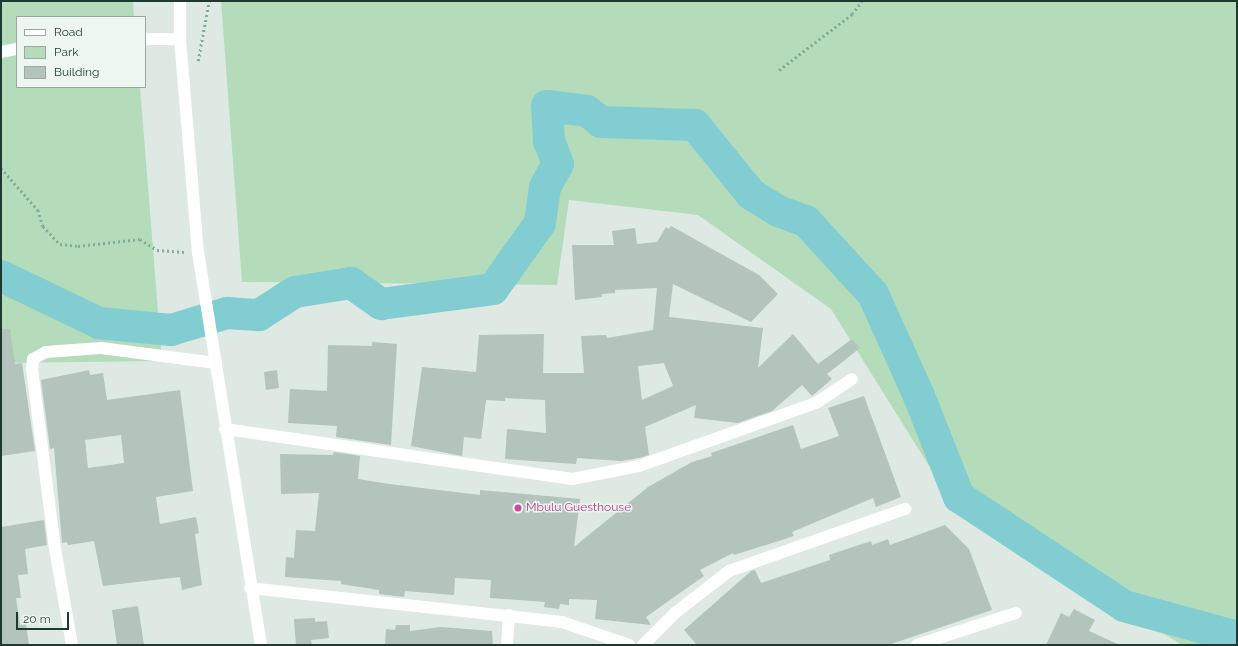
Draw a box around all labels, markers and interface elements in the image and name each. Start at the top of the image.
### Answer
legend [16,16,146,88]
text: Road [54,25,83,39]
text: Park [54,45,79,59]
text: Building [54,65,100,79]
place label: Mbulu Guesthouse [526,501,631,515]
marker: Mbulu Guesthouse [513,503,523,513]
scale bar [18,604,71,630]
text: 20 m [23,612,51,626]

